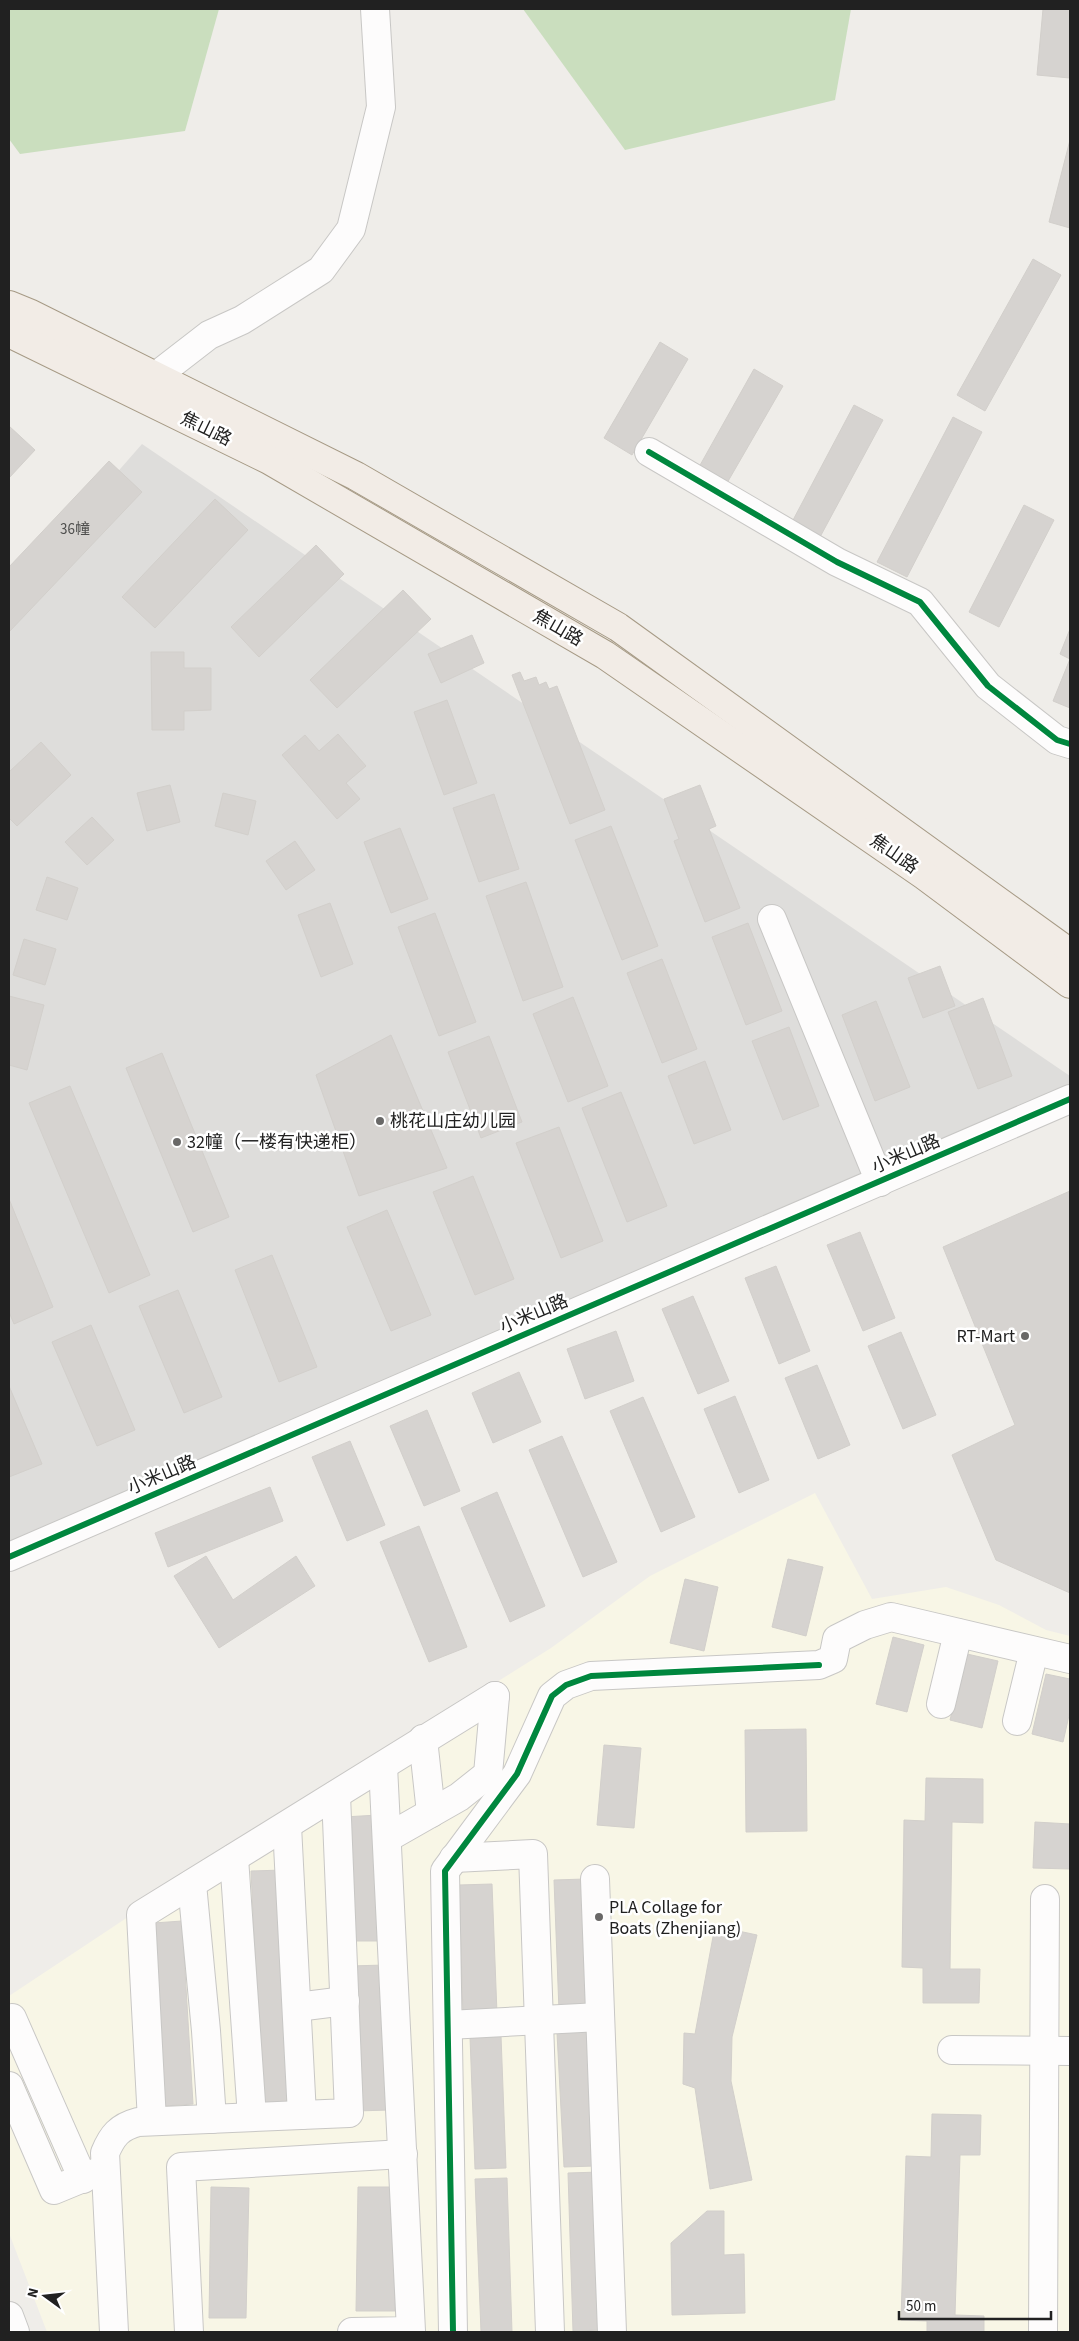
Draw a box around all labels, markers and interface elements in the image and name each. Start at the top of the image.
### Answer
street label: 焦山路 [176,406,236,452]
house number: 36幢 [60,519,90,540]
street label: 焦山路 [528,604,588,652]
street label: 焦山路 [865,828,923,880]
place label: 桃花山庄幼儿园 [390,1109,516,1134]
marker: 桃花山庄幼儿园 [374,1115,386,1127]
street label: 小米山路 [868,1128,944,1180]
place label: 32幢（一楼有快递柜） [187,1130,367,1155]
marker: 32幢（一楼有快递柜） [171,1136,183,1148]
street label: 小米山路 [496,1288,572,1340]
place label: RT-Mart [957,1324,1015,1349]
marker: RT-Mart [1019,1330,1031,1342]
street label: 小米山路 [124,1449,200,1501]
place label: PLA Collage for Boats (Zhenjiang) [609,1895,741,1941]
marker: PLA Collage for Boats (Zhenjiang) [593,1911,605,1923]
north arrow [20,2271,70,2321]
text: N [23,2286,44,2300]
scale bar [899,2288,1052,2320]
text: 50 m [906,2296,936,2317]

